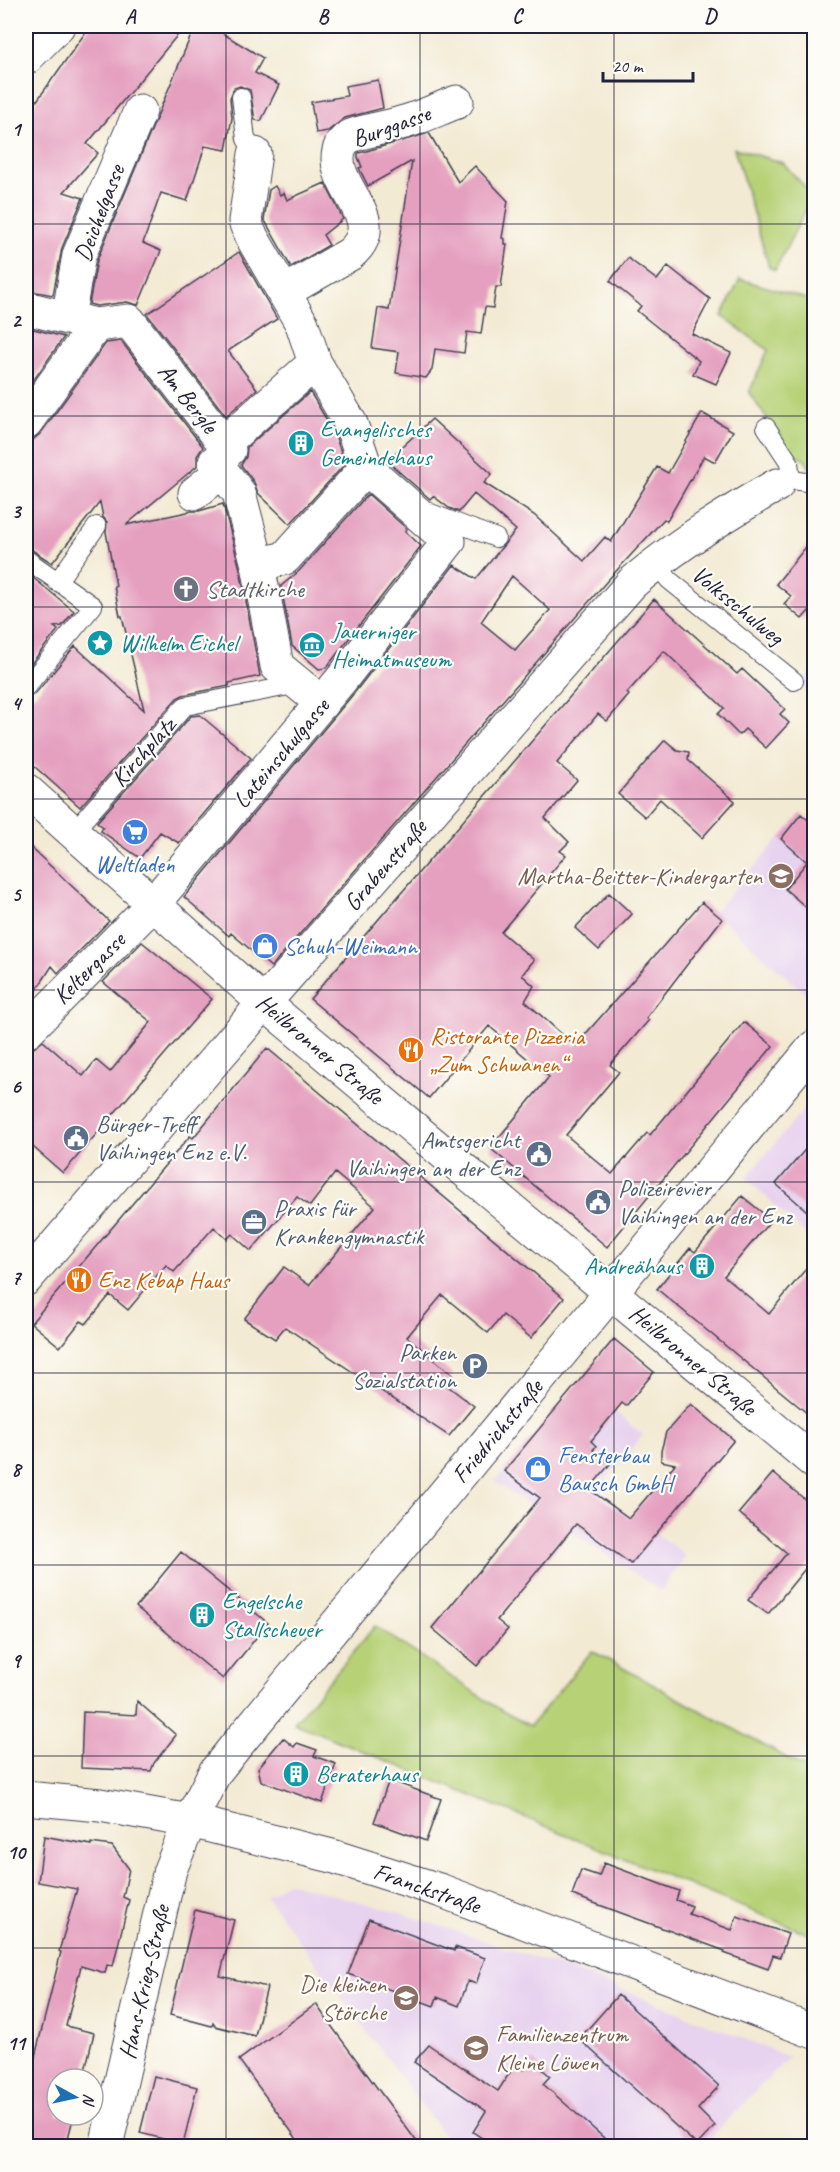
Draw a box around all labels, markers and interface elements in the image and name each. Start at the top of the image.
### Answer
text: A [125,4,137,29]
text: B [318,4,330,29]
text: C [512,4,524,29]
text: D [704,4,718,29]
scale bar [603,45,693,83]
text: 20 m [612,55,645,77]
street label: Burggasse [348,97,436,154]
text: 1 [12,117,23,142]
street label: Deichelgasse [67,159,132,265]
text: 2 [12,308,23,333]
street label: Am Bergle [151,357,226,441]
place label: Evangelisches Gemeindehaus [320,414,433,472]
building icon: Evangelisches Gemeindehaus [286,428,316,458]
text: 3 [12,499,23,524]
street label: Volksschulweg [686,559,791,652]
church icon: Stadtkirche [171,574,201,604]
place label: Stadtkirche [206,574,306,604]
place label: Jauerniger Heimatmuseum [331,616,452,674]
place icon: Wilhelm Eichel [85,628,115,658]
place label: Wilhelm Eichel [120,628,241,658]
museum icon: Jauerniger Heimatmuseum [297,630,327,660]
street label: Lateinschulgasse [226,690,337,814]
text: 4 [12,691,24,716]
street label: Kirchplatz [104,709,184,793]
street label: Grabenstraße [337,811,434,917]
supermarket icon: Weltladen [120,817,150,847]
place label: Weltladen [95,849,175,879]
place label: Martha-Beitter-Kindergarten [517,861,763,891]
school or university icon: Martha-Beitter-Kindergarten [766,861,796,891]
text: 5 [12,882,23,907]
street label: Keltergasse [47,924,133,1010]
shop icon: Schuh-Weimann [250,931,280,961]
place label: Schuh-Weimann [284,931,418,961]
street label: Heilbronner Straße [250,987,391,1112]
place label: Ristorante Pizzeria „Zum Schwanen“ [430,1021,585,1079]
restaurant icon: Ristorante Pizzeria „Zum Schwanen“ [396,1035,426,1065]
text: 6 [11,1074,22,1099]
place label: Bürger-Treff Vaihingen Enz e.V. [96,1109,247,1167]
public building icon: Bürger-Treff Vaihingen Enz e.V. [61,1123,91,1153]
place label: Amtsgericht Vaihingen an der Enz [346,1125,522,1183]
public building icon: Amtsgericht Vaihingen an der Enz [524,1139,554,1169]
place label: Polizeirevier Vaihingen an der Enz [618,1173,793,1231]
public building icon: Polizeirevier Vaihingen an der Enz [583,1187,613,1217]
place label: Praxis für Krankengymnastik [274,1193,426,1251]
office icon: Praxis für Krankengymnastik [239,1207,269,1237]
place label: Andreähaus [584,1251,684,1281]
building icon: Andreähaus [687,1251,717,1281]
text: 7 [12,1265,23,1290]
restaurant icon: Enz Kebap Haus [64,1265,94,1295]
place label: Enz Kebap Haus [98,1265,231,1295]
street label: Heilbronner Straße [623,1298,764,1423]
place label: Parken Sozialstation [352,1337,457,1395]
parking icon: Parken Sozialstation [460,1351,490,1381]
street label: Friedrichstraße [445,1371,550,1489]
place label: Fensterbau Bausch GmbH [558,1440,676,1498]
shop icon: Fensterbau Bausch GmbH [523,1454,553,1484]
text: 8 [12,1457,24,1482]
place label: Engelsche Stallscheuer [222,1586,324,1644]
building icon: Engelsche Stallscheuer [187,1600,217,1630]
text: 9 [12,1648,23,1673]
building icon: Beraterhaus [281,1759,311,1789]
place label: Beraterhaus [316,1759,419,1789]
text: 10 [7,1840,27,1865]
street label: Franckstraße [370,1856,486,1921]
street label: Hans-Krieg-Straße [112,1900,177,2062]
place label: Die kleinen Störche [299,1969,388,2027]
school or university icon: Die kleinen Störche [391,1983,421,2013]
place label: Familienzentrum Kleine Löwen [496,2019,629,2077]
text: 11 [7,2031,27,2056]
school or university icon: Familienzentrum Kleine Löwen [461,2033,491,2063]
north arrow [45,2067,105,2127]
text: N [78,2093,99,2108]

